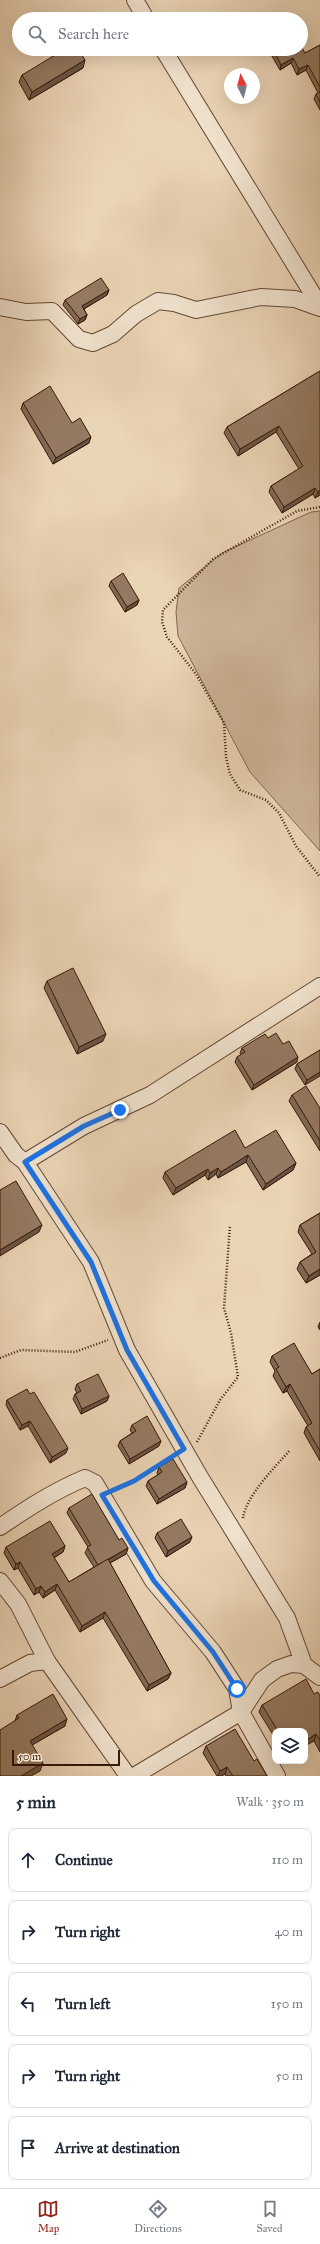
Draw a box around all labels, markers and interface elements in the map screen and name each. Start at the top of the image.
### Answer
search box [12,12,308,56]
icon: search [26,23,48,45]
text: Search here [58,25,129,43]
north arrow [224,68,260,104]
route end [111,1101,129,1119]
route start [228,1680,246,1698]
map controls [272,1728,308,1764]
button: layers [272,1728,308,1764]
scale bar [12,1748,120,1767]
text: 50 m [18,1750,41,1763]
text: 5 min [16,1792,56,1813]
text: Walk · 350 m [236,1794,304,1810]
icon: ahead [17,1849,39,1871]
text: Continue [55,1851,113,1869]
text: 110 m [271,1852,303,1868]
icon: right [17,1921,39,1943]
text: Turn right [55,1923,120,1941]
text: 40 m [274,1924,303,1940]
icon: left [17,1993,39,2015]
text: Turn left [55,1995,111,2013]
text: 150 m [271,1996,303,2012]
icon: right [17,2065,39,2087]
text: Turn right [55,2067,120,2085]
text: 50 m [276,2068,303,2084]
icon: arrive [17,2137,39,2159]
text: Arrive at destination [55,2139,180,2157]
tab: Map [37,2198,59,2235]
tab: Directions [134,2198,182,2235]
tab: Saved [256,2198,283,2235]

